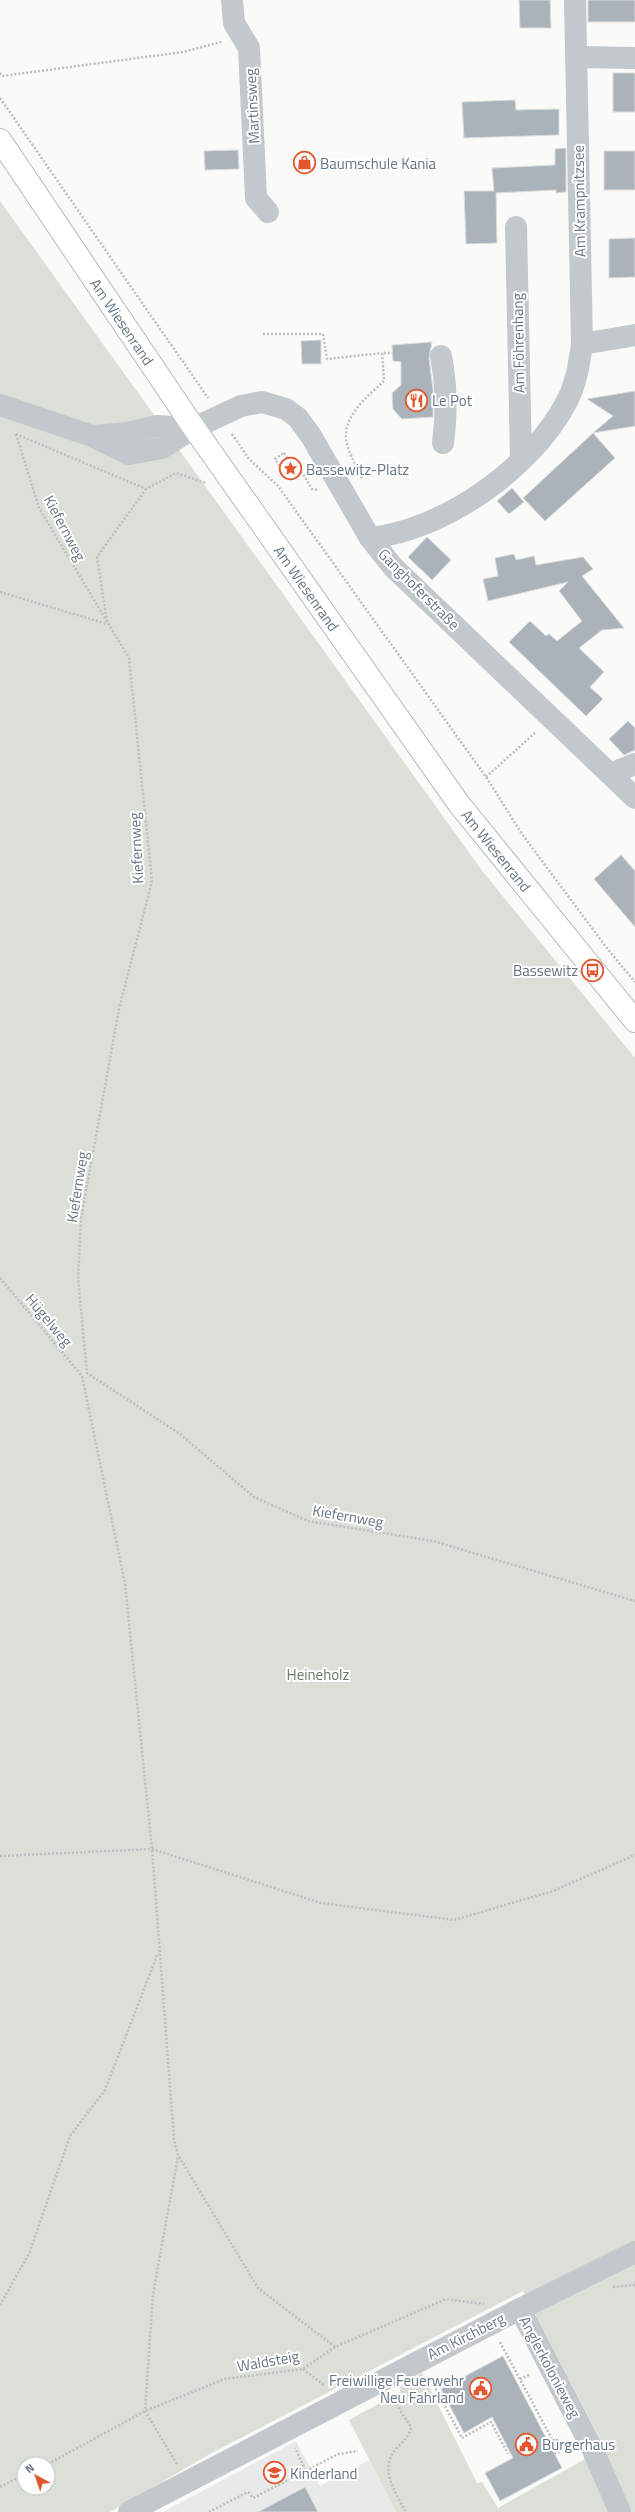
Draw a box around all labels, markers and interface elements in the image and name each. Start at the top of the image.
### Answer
street label: Martinsweg [239,67,265,144]
street label: Am Krampnitzsee [567,145,591,257]
shop icon: Baumschule Kania [292,150,318,176]
place label: Baumschule Kania [320,152,437,175]
street label: Am Wiesenrand [85,274,160,370]
street label: Am Föhrenhang [506,292,530,393]
restaurant icon: Le Pot [403,387,429,413]
place label: Le Pot [432,389,473,412]
place icon: Bassewitz-Platz [278,456,304,482]
place label: Bassewitz-Platz [306,458,409,481]
street label: Kiefernweg [38,491,92,565]
street label: Am Wiesenrand [268,540,345,636]
street label: Ganghoferstraße [373,543,465,635]
street label: Am Wiesenrand [456,804,537,897]
street label: Kiefernweg [123,811,149,884]
bus stop icon: Bassewitz [580,957,606,983]
place label: Bassewitz [513,959,578,982]
street label: Kiefernweg [60,1150,94,1224]
street label: Hügelweg [20,1288,78,1352]
street label: Kiefernweg [311,1498,386,1534]
park label: Heineholz [287,1663,350,1686]
street label: Am Kirchberg [423,2306,509,2365]
street label: Anglerkolonieweg [513,2312,587,2422]
street label: Waldsteig [235,2344,301,2378]
place label: Freiwillige Feuerwehr Neu Fahrland [329,2369,464,2409]
public building icon: Freiwillige Feuerwehr Neu Fahrland [467,2376,493,2402]
public building icon: Bürgerhaus [514,2431,540,2457]
place label: Bürgerhaus [542,2433,615,2456]
north arrow [16,2456,56,2496]
text: N [22,2460,38,2477]
school or university icon: Kinderland [261,2460,287,2486]
place label: Kinderland [290,2462,358,2485]

